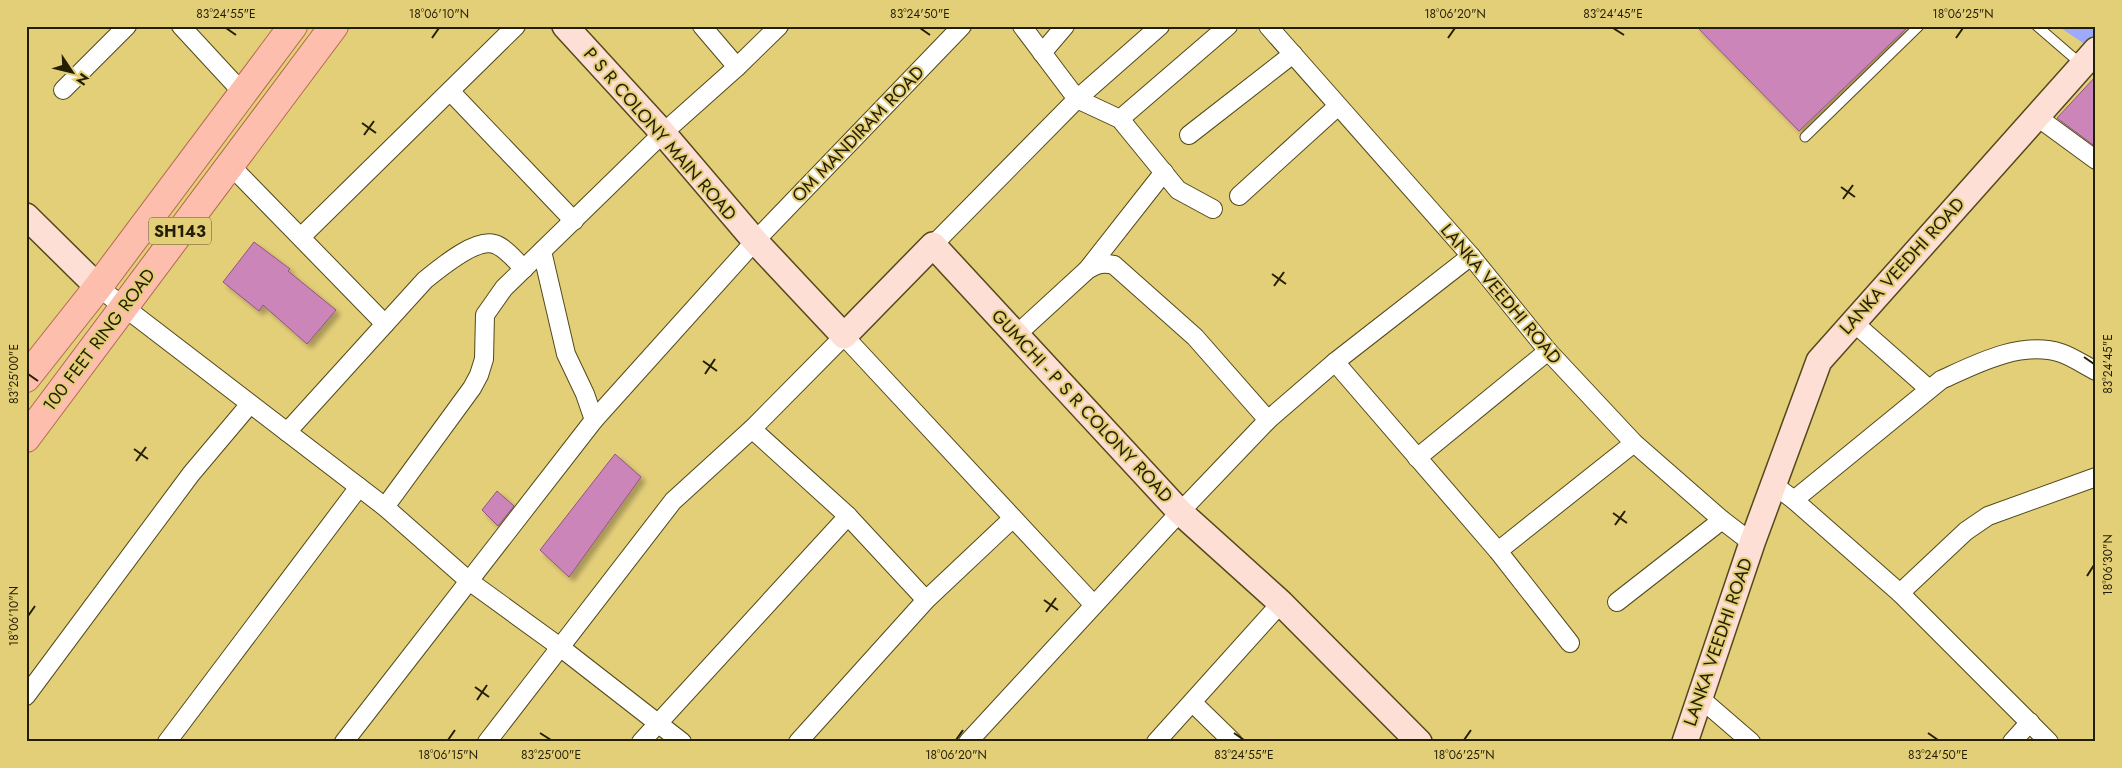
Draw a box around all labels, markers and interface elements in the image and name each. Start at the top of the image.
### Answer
text: 83°24'55"E [196,5,256,23]
text: 18°06'10"N [409,5,469,23]
text: 83°24'50"E [890,5,950,23]
text: 18°06'20"N [1424,5,1486,23]
text: 83°24'45"E [1583,5,1643,23]
text: 18°06'25"N [1932,5,1994,23]
street label: P S R COLONY MAIN ROAD [577,42,743,226]
north arrow [48,48,98,98]
street label: OM MANDIRAM ROAD [786,60,930,208]
text: N [71,69,94,90]
street label: LANKA VEEDHI ROAD [1833,192,1971,340]
road number: SH143 [149,218,211,245]
street label: LANKA VEEDHI ROAD [1434,218,1568,370]
street label: 100 FEET RING ROAD [36,263,162,417]
street label: GUMCHI - P S R COLONY ROAD [985,304,1179,508]
text: 83°24'45"E [2099,334,2117,394]
text: 83°25'00"E [5,344,23,404]
text: 18°06'30"N [2099,534,2117,596]
street label: LANKA VEEDHI ROAD [1677,554,1759,730]
text: 18°06'10"N [5,586,23,646]
text: 18°06'15"N [418,746,478,764]
text: 83°25'00"E [521,746,581,764]
text: 18°06'20"N [925,746,987,764]
text: 83°24'55"E [1214,746,1274,764]
text: 18°06'25"N [1433,746,1495,764]
text: 83°24'50"E [1908,746,1968,764]

